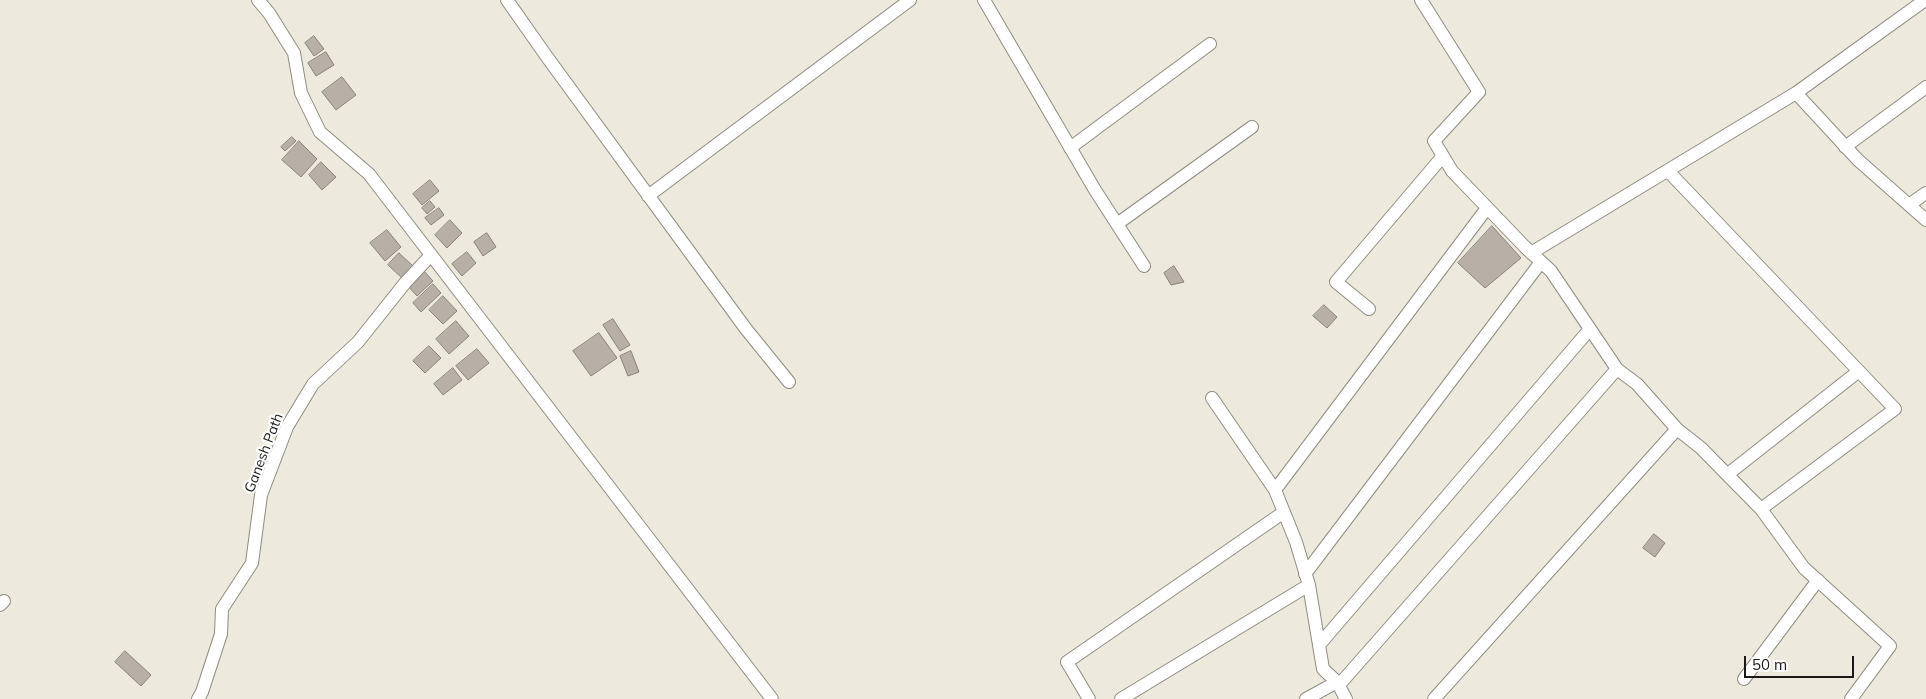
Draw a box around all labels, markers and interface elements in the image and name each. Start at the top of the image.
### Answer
street label: Ganesh Path [241,411,287,495]
scale bar [1746,646,1856,678]
text: 50 m [1752,655,1787,674]

